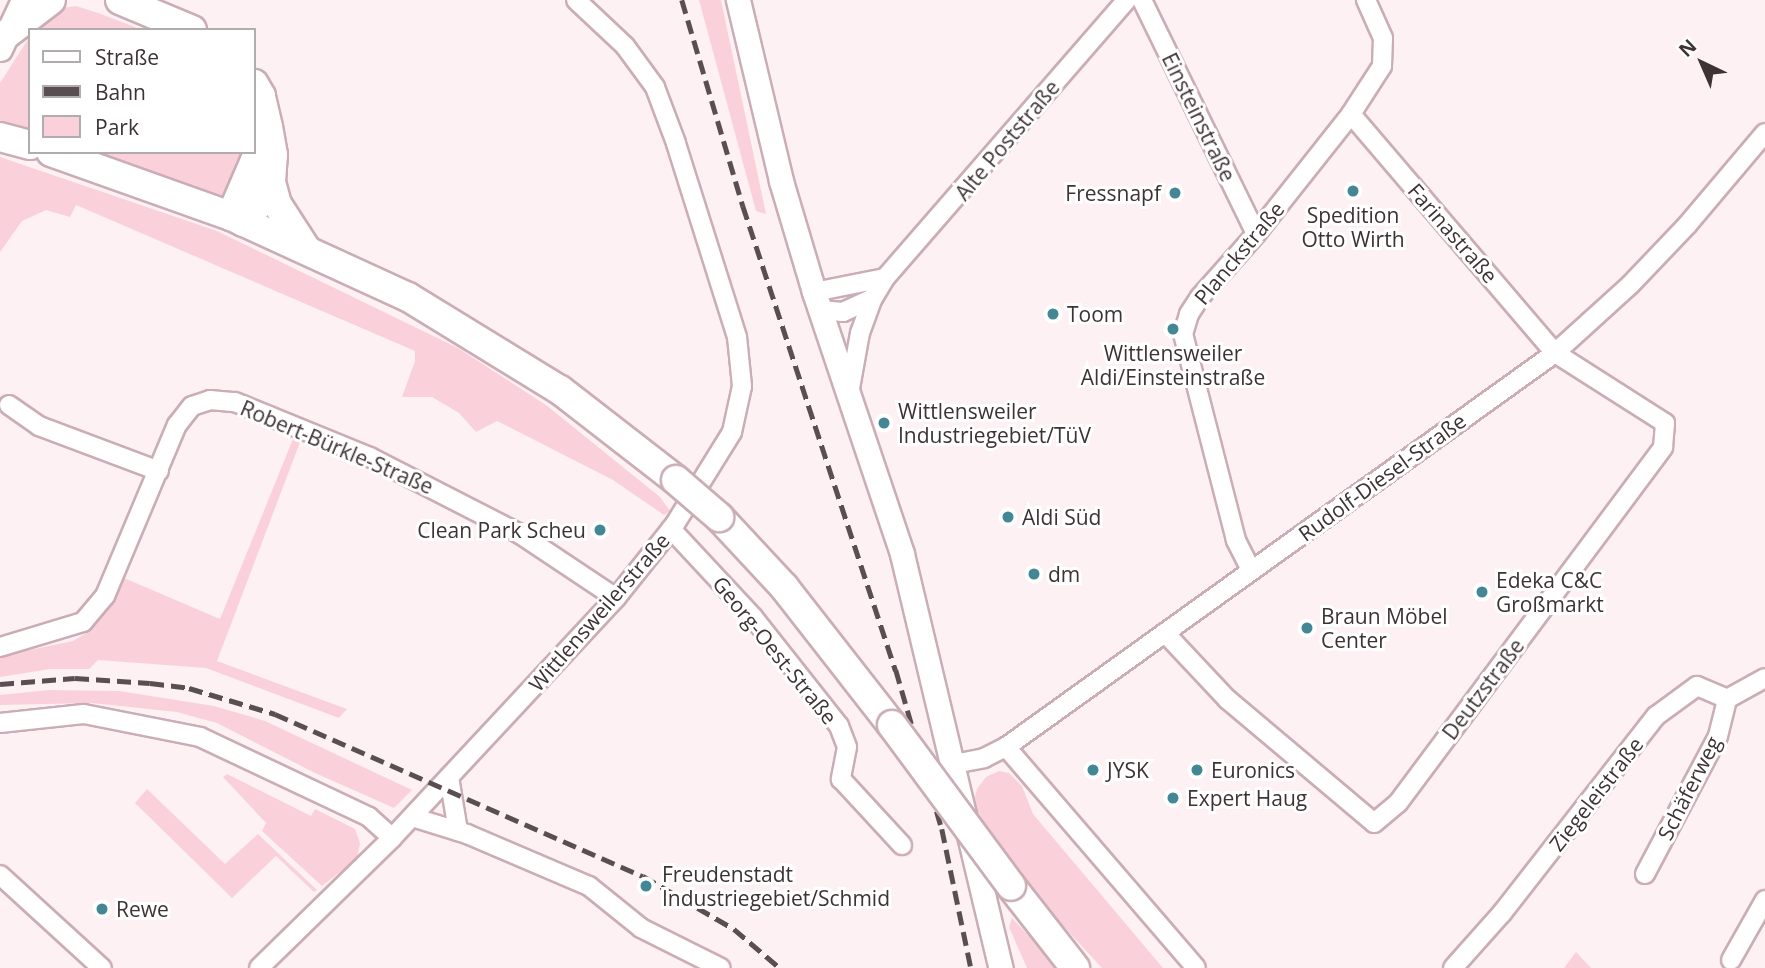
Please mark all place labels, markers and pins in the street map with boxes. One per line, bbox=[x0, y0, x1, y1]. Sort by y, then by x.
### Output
place label: Fressnapf bbox=[1065, 180, 1161, 206]
marker: Spedition Otto Wirth bbox=[1345, 183, 1361, 199]
marker: Fressnapf bbox=[1167, 185, 1183, 201]
place label: Spedition Otto Wirth bbox=[1301, 202, 1405, 252]
place label: Toom bbox=[1067, 301, 1123, 327]
marker: Toom bbox=[1045, 306, 1061, 322]
marker: Wittlensweiler Aldi/Einsteinstraße bbox=[1165, 321, 1181, 337]
place label: Wittlensweiler Aldi/Einsteinstraße bbox=[1081, 340, 1265, 390]
place label: Wittlensweiler Industriegebiet/TüV bbox=[898, 398, 1091, 448]
marker: Wittlensweiler Industriegebiet/TüV bbox=[876, 415, 892, 431]
place label: Aldi Süd bbox=[1022, 504, 1101, 530]
marker: Aldi Süd bbox=[1000, 509, 1016, 525]
place label: Clean Park Scheu bbox=[417, 517, 586, 543]
marker: Clean Park Scheu bbox=[592, 522, 608, 538]
place label: dm bbox=[1048, 561, 1080, 587]
marker: dm bbox=[1026, 566, 1042, 582]
place label: Edeka C&C Großmarkt bbox=[1496, 567, 1604, 617]
marker: Edeka C&C Großmarkt bbox=[1474, 584, 1490, 600]
place label: Braun Möbel Center bbox=[1321, 603, 1447, 653]
marker: Braun Möbel Center bbox=[1299, 620, 1315, 636]
place label: JYSK bbox=[1107, 757, 1149, 783]
place label: Euronics bbox=[1211, 757, 1295, 783]
marker: JYSK bbox=[1085, 762, 1101, 778]
marker: Euronics bbox=[1189, 762, 1205, 778]
place label: Expert Haug bbox=[1187, 785, 1307, 811]
marker: Expert Haug bbox=[1165, 790, 1181, 806]
place label: Freudenstadt Industriegebiet/Schmid bbox=[662, 861, 890, 911]
marker: Freudenstadt Industriegebiet/Schmid bbox=[636, 876, 656, 896]
place label: Rewe bbox=[116, 896, 169, 922]
marker: Rewe bbox=[94, 901, 110, 917]

